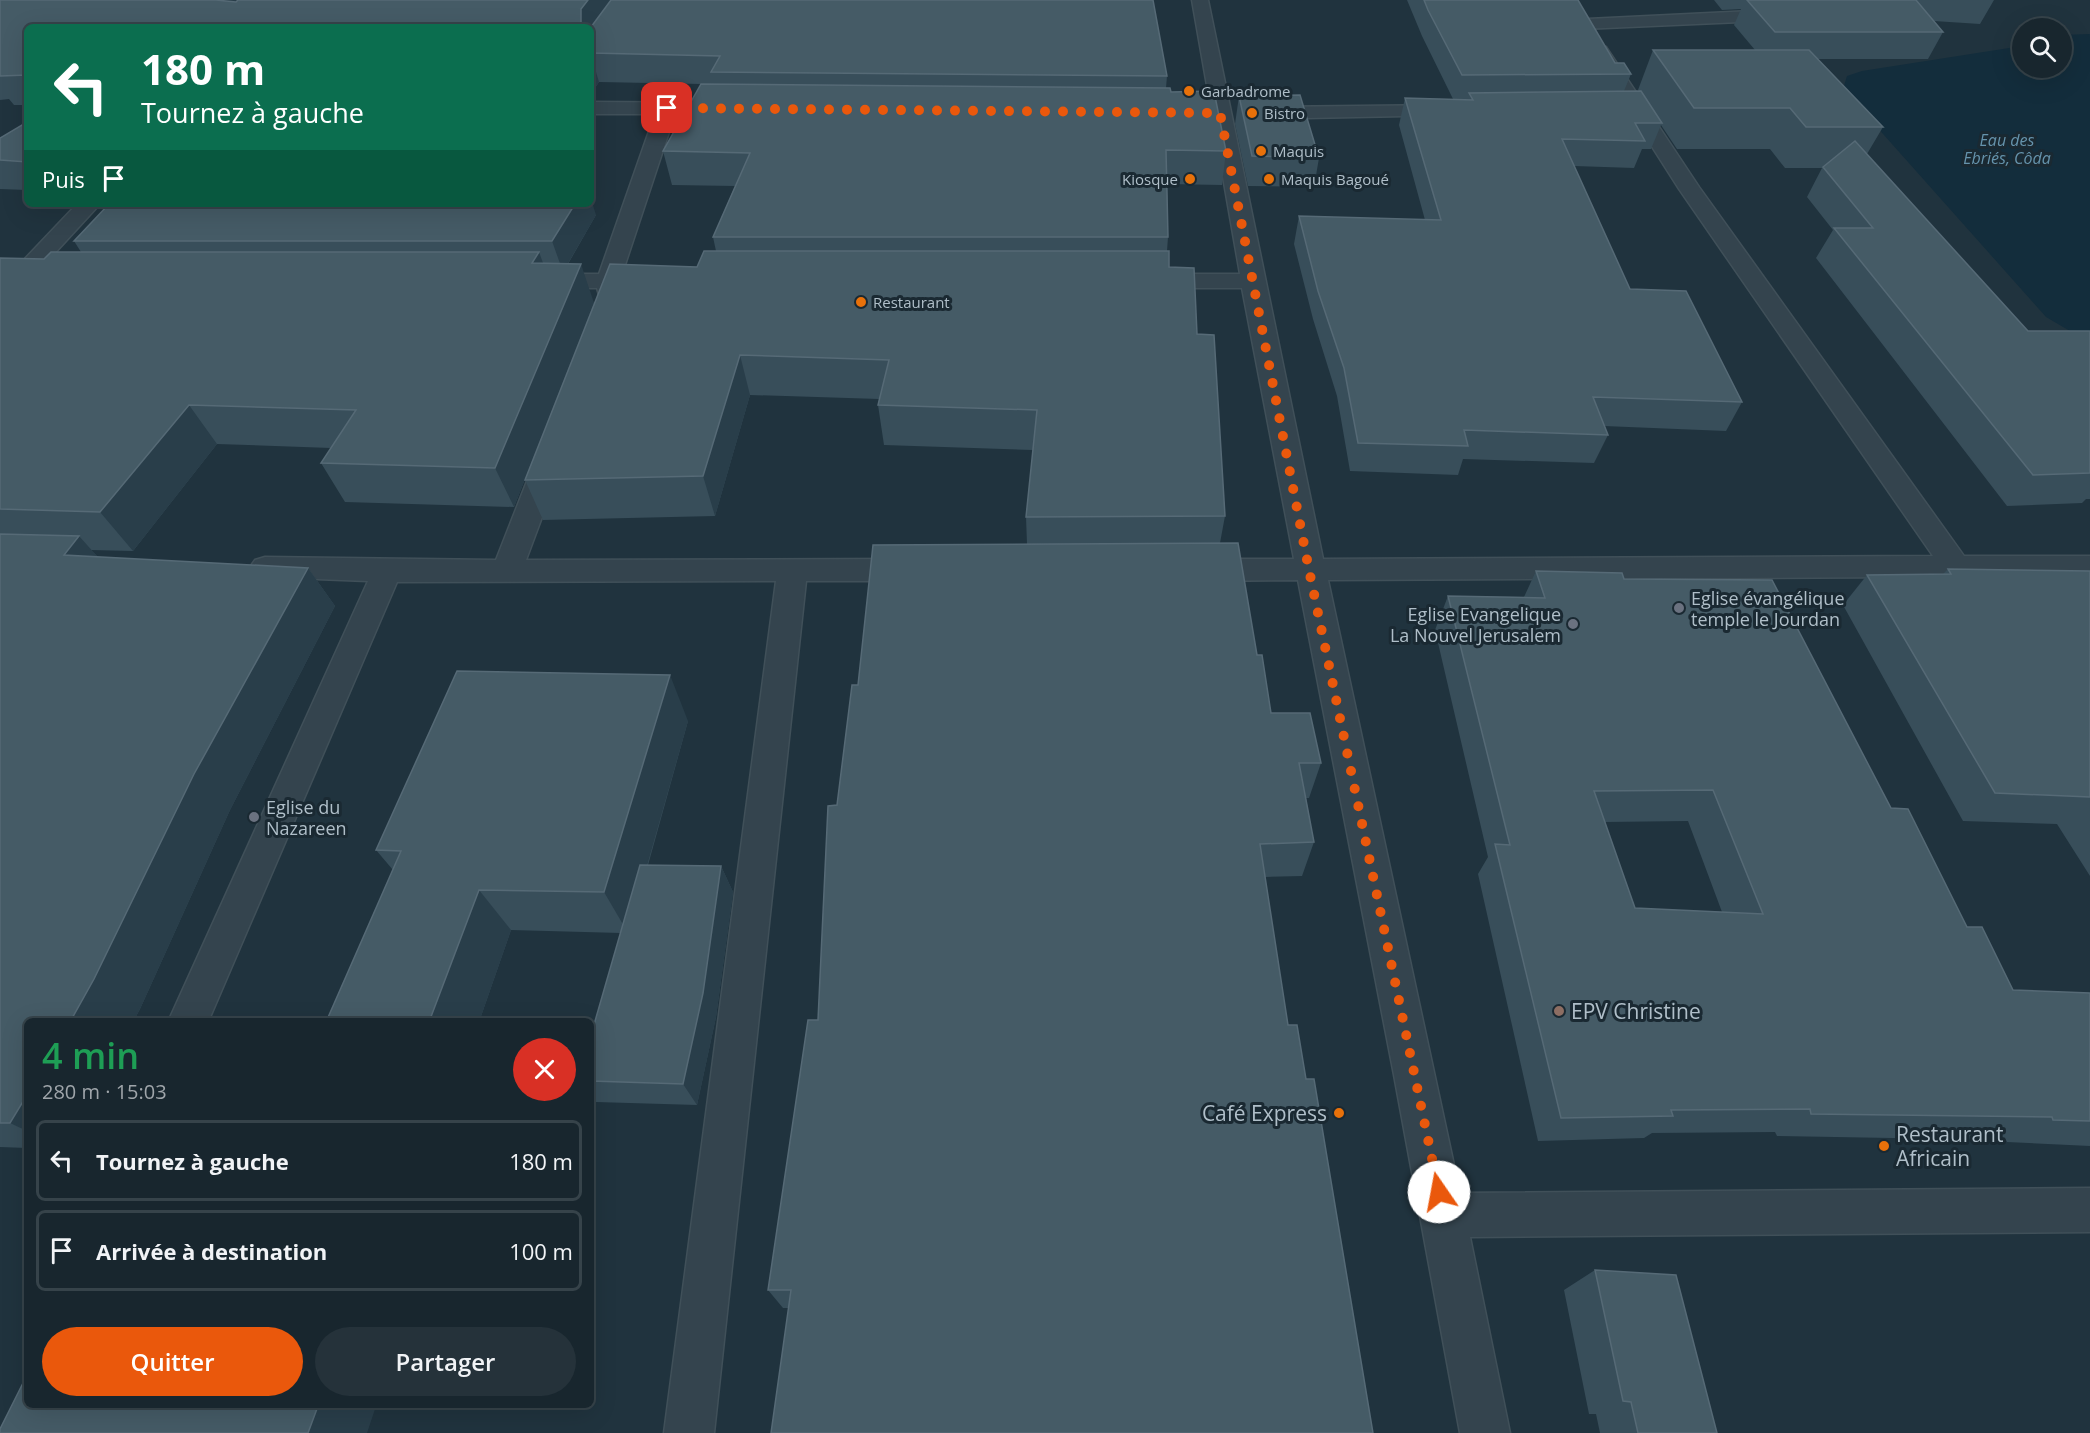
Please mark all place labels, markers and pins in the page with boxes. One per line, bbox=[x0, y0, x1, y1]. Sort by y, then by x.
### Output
place label: Garbadrome bbox=[1201, 81, 1291, 101]
pin bbox=[641, 82, 692, 133]
marker: Garbadrome bbox=[1182, 84, 1196, 98]
place label: Bistro bbox=[1264, 103, 1305, 123]
marker: Bistro bbox=[1245, 106, 1259, 120]
place label: Maquis bbox=[1273, 141, 1324, 161]
marker: Maquis bbox=[1254, 144, 1268, 158]
place label: Kiosque bbox=[1122, 169, 1178, 189]
place label: Maquis Bagoué bbox=[1281, 169, 1389, 189]
marker: Kiosque bbox=[1183, 172, 1197, 186]
marker: Maquis Bagoué bbox=[1262, 172, 1276, 186]
place label: Restaurant bbox=[873, 292, 950, 312]
marker: Restaurant bbox=[854, 295, 868, 309]
place label: Eglise évangélique temple le Jourdan bbox=[1691, 586, 1845, 631]
marker: Eglise évangélique temple le Jourdan bbox=[1672, 601, 1686, 615]
place label: Eglise Evangelique La Nouvel Jerusalem bbox=[1390, 602, 1561, 647]
marker: Eglise Evangelique La Nouvel Jerusalem bbox=[1566, 617, 1580, 631]
place label: Eglise du Nazareen bbox=[266, 795, 347, 840]
marker: Eglise du Nazareen bbox=[247, 810, 261, 824]
place label: EPV Christine bbox=[1571, 997, 1701, 1025]
marker: EPV Christine bbox=[1552, 1004, 1566, 1018]
place label: Café Express bbox=[1202, 1099, 1327, 1127]
marker: Café Express bbox=[1332, 1106, 1346, 1120]
place label: Restaurant Africain bbox=[1896, 1120, 2003, 1172]
marker: Restaurant Africain bbox=[1877, 1139, 1891, 1153]

